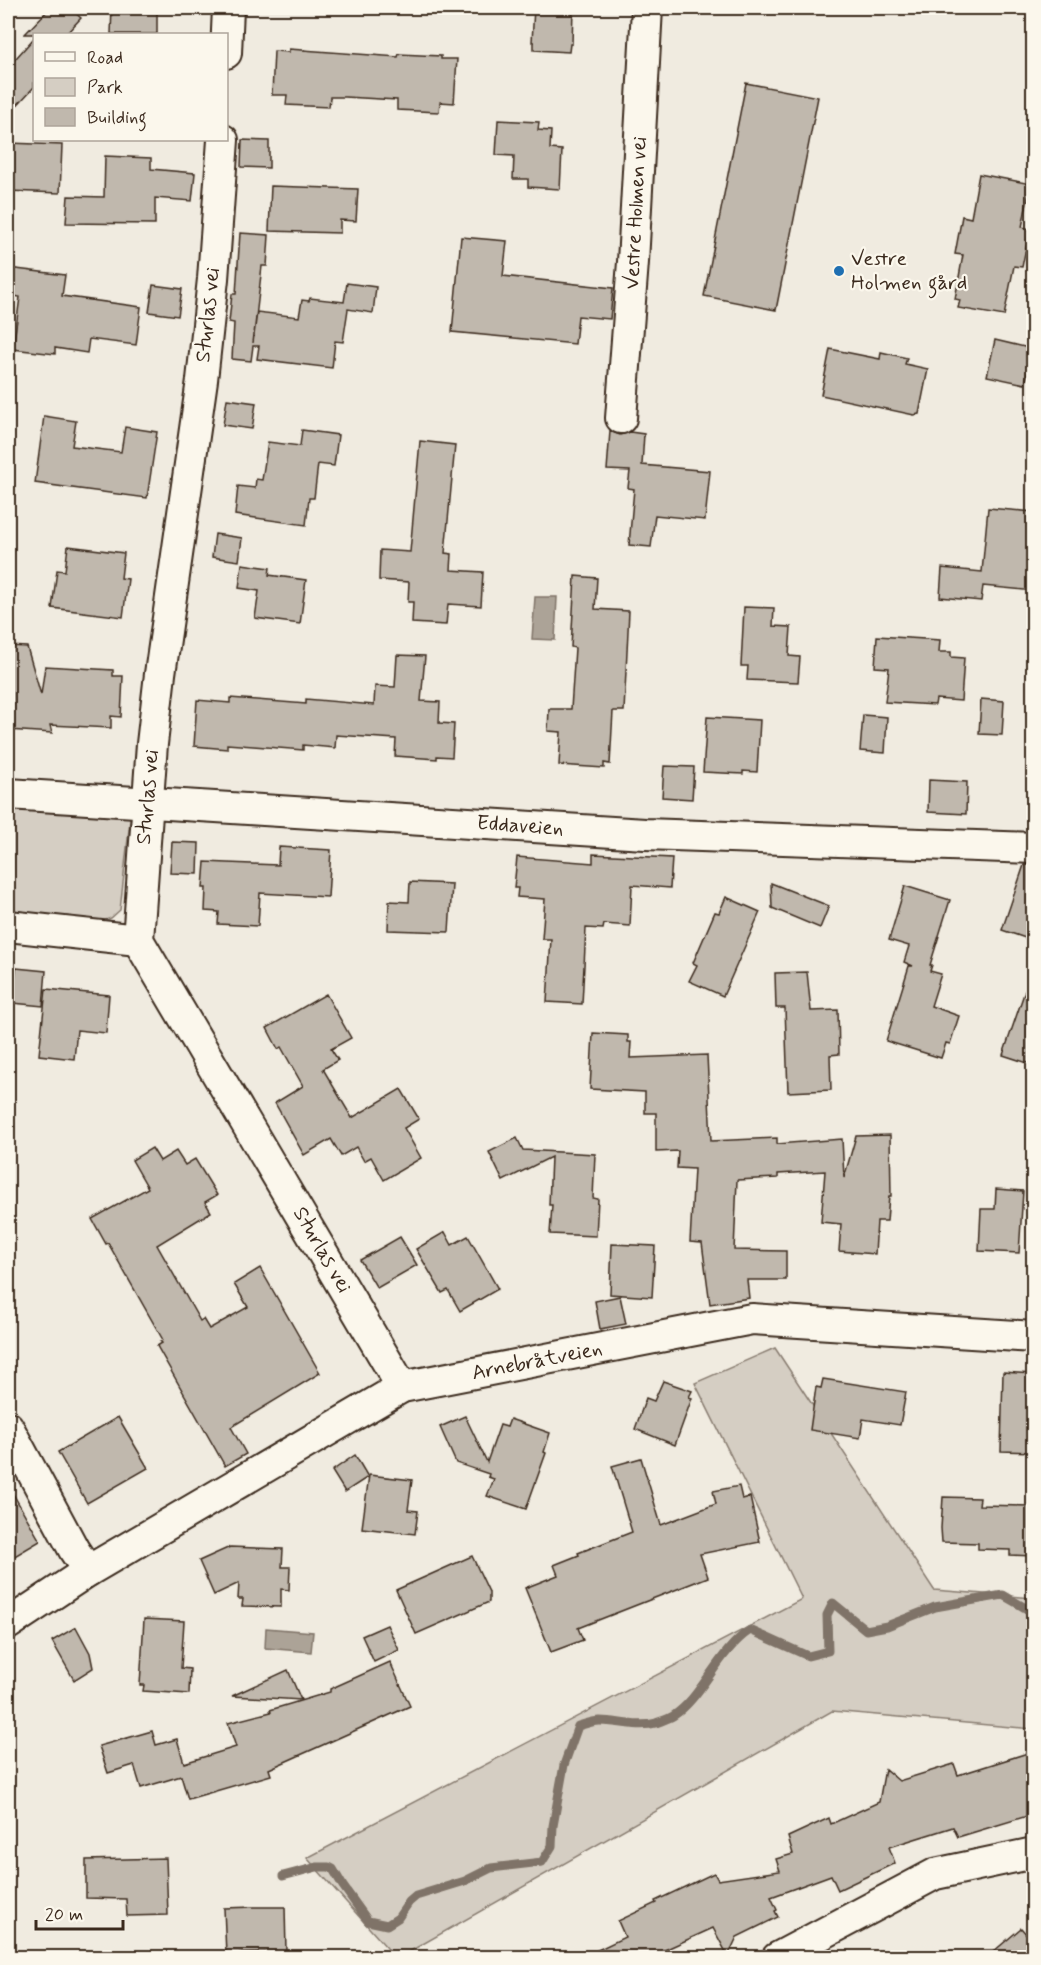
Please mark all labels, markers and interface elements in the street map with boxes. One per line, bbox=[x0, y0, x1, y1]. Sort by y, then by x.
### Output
legend bbox=[33, 33, 228, 141]
text: Road bbox=[87, 46, 123, 70]
text: Park bbox=[87, 76, 123, 100]
text: Building bbox=[87, 106, 147, 132]
street label: Vestre Holmen vei bbox=[618, 136, 654, 290]
place label: Vestre Holmen gård bbox=[851, 245, 967, 299]
marker: Vestre Holmen gård bbox=[832, 264, 846, 278]
street label: Sturlas vei bbox=[189, 266, 227, 364]
street label: Sturlas vei bbox=[130, 748, 166, 846]
street label: Eddaveien bbox=[476, 809, 564, 843]
street label: Sturlas vei bbox=[286, 1202, 358, 1298]
street label: Arnebråtveien bbox=[469, 1335, 605, 1387]
scale bar bbox=[36, 1893, 123, 1931]
text: 20 m bbox=[45, 1903, 83, 1927]

